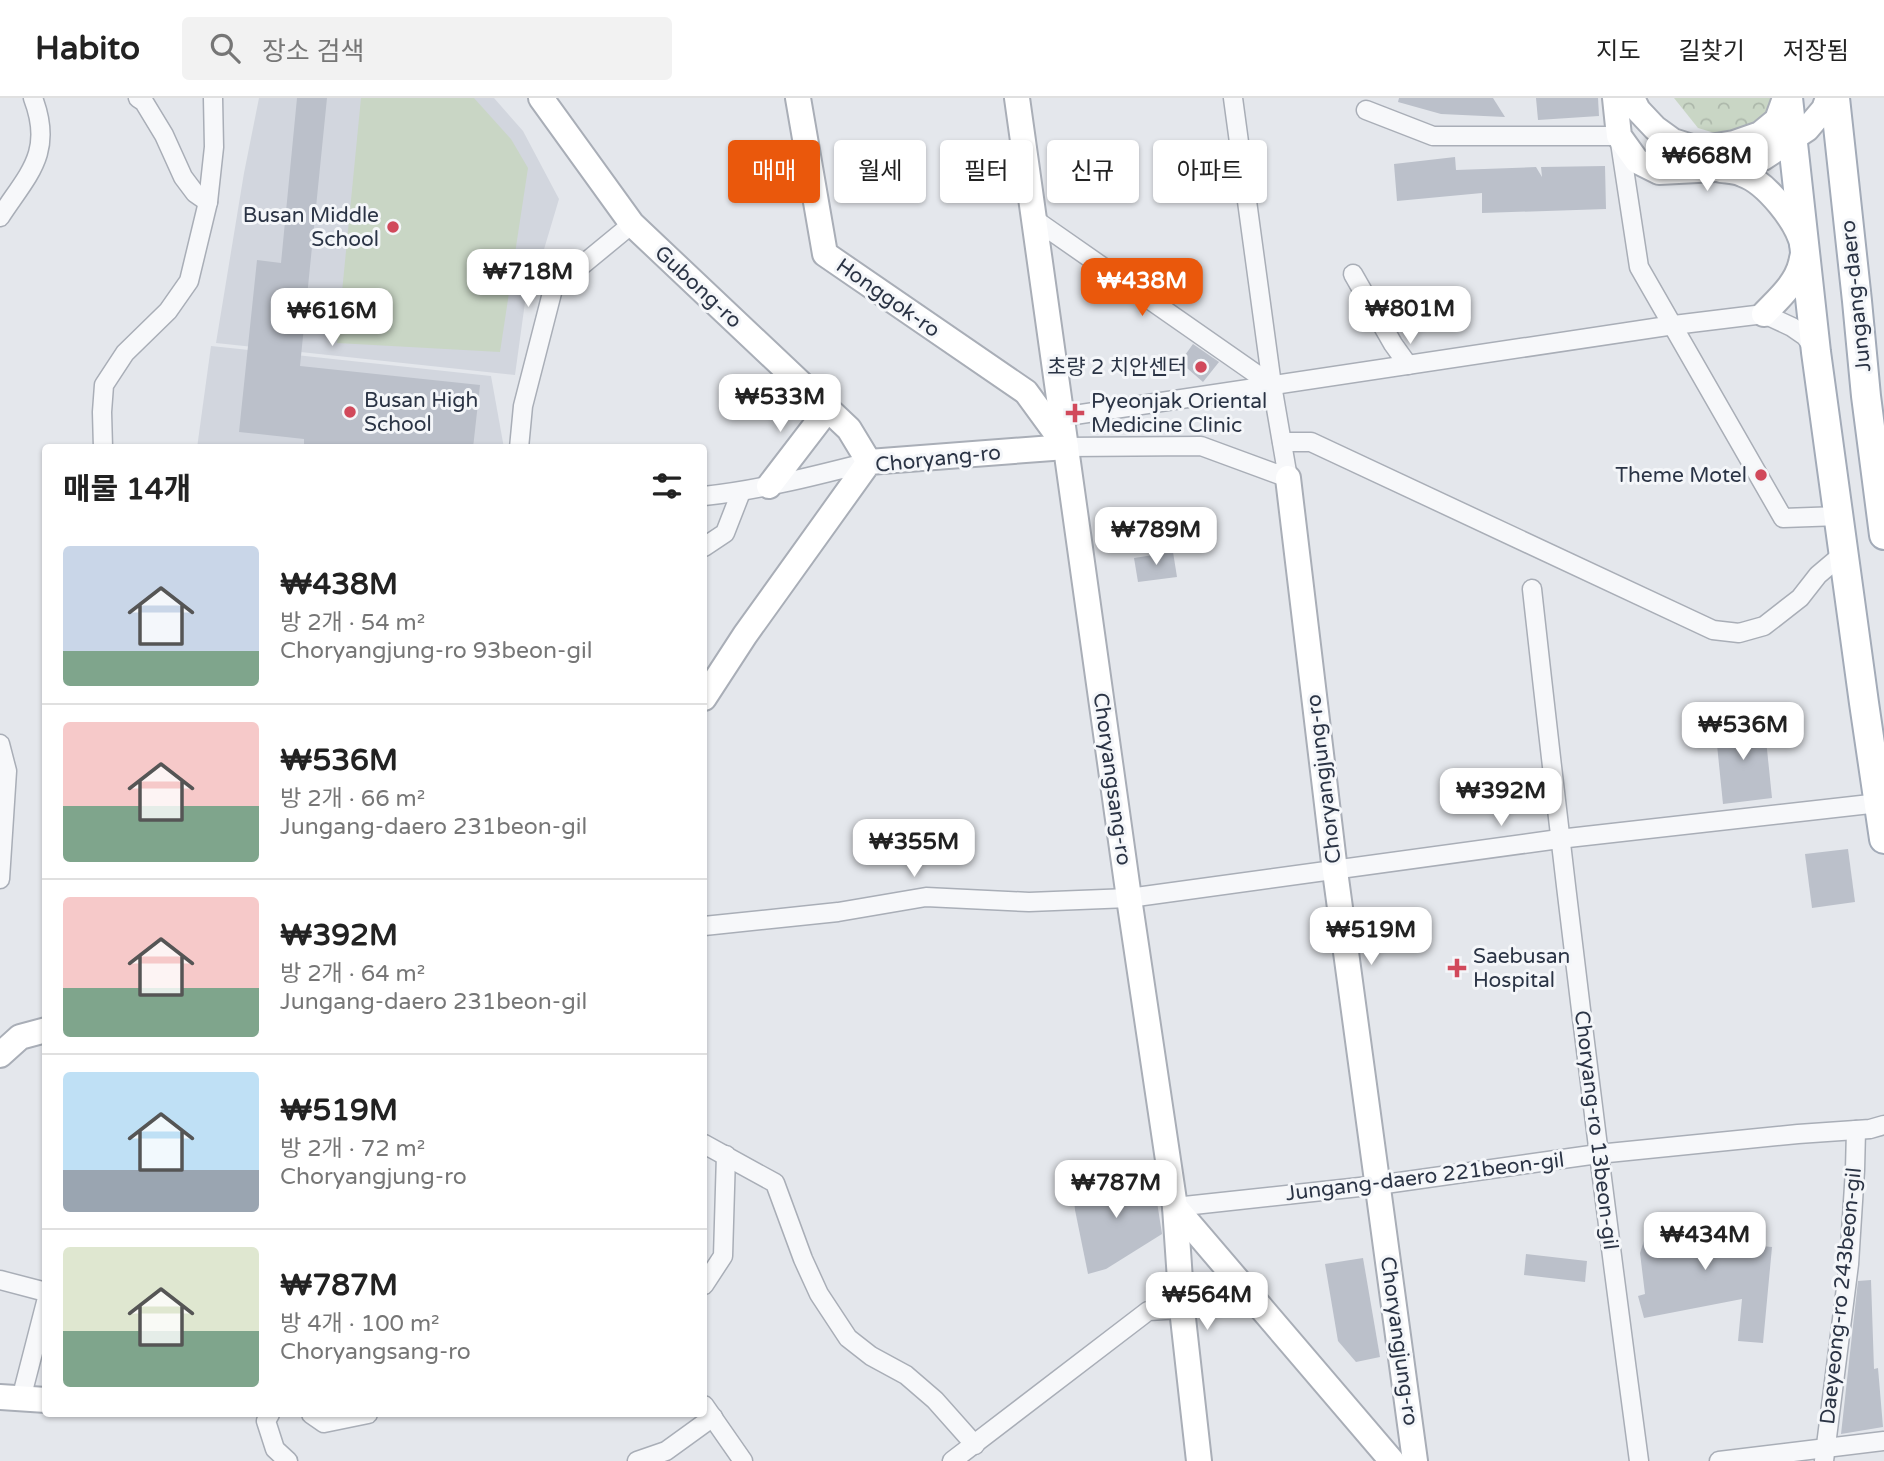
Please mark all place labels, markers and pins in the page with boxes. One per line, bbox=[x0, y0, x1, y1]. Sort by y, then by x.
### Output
pin: ₩668M bbox=[1658, 134, 1756, 193]
place label: Busan Middle School bbox=[243, 203, 379, 252]
marker: Busan Middle School bbox=[385, 219, 401, 235]
pin: ₩718M bbox=[479, 250, 577, 309]
pin: ₩438M bbox=[1093, 258, 1191, 318]
pin: ₩801M bbox=[1361, 286, 1459, 346]
pin: ₩616M bbox=[283, 288, 381, 348]
place label: 초량 2 치안센터 bbox=[1047, 355, 1187, 380]
marker: 초량 2 치안센터 bbox=[1193, 359, 1209, 375]
pin: ₩533M bbox=[731, 374, 829, 434]
place label: Busan High School bbox=[364, 388, 478, 437]
place label: Pyeonjak Oriental Medicine Clinic bbox=[1091, 389, 1267, 438]
marker: Pyeonjak Oriental Medicine Clinic bbox=[1065, 403, 1085, 423]
marker: Busan High School bbox=[342, 404, 358, 420]
place label: Theme Motel bbox=[1615, 463, 1747, 488]
marker: Theme Motel bbox=[1753, 467, 1769, 483]
pin: ₩789M bbox=[1107, 508, 1205, 567]
pin: ₩536M bbox=[1694, 702, 1792, 762]
pin: ₩392M bbox=[1452, 768, 1550, 828]
pin: ₩355M bbox=[865, 820, 963, 879]
pin: ₩519M bbox=[1322, 908, 1420, 967]
place label: Saebusan Hospital bbox=[1473, 944, 1570, 993]
marker: Saebusan Hospital bbox=[1447, 958, 1467, 978]
pin: ₩787M bbox=[1067, 1160, 1165, 1220]
pin: ₩434M bbox=[1656, 1212, 1754, 1272]
pin: ₩564M bbox=[1158, 1272, 1256, 1332]

